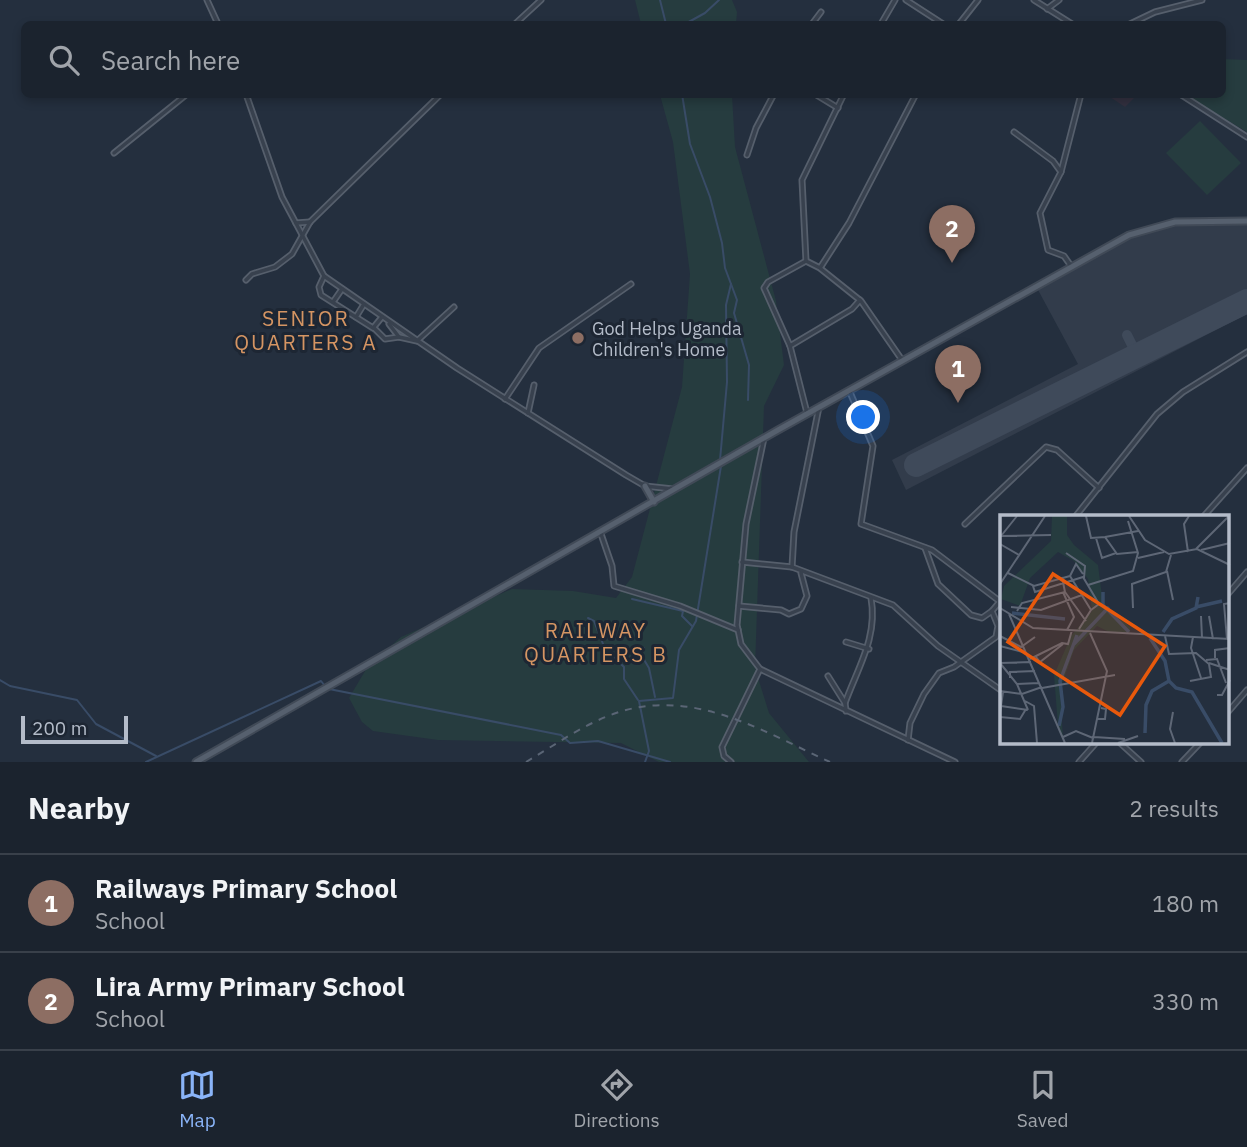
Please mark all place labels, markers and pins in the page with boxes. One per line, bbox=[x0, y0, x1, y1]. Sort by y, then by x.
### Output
pin: 2 bbox=[929, 205, 975, 263]
place label: God Helps Uganda Children's Home bbox=[592, 317, 742, 361]
marker: God Helps Uganda Children's Home bbox=[570, 330, 586, 346]
pin: 1 bbox=[935, 345, 981, 403]

